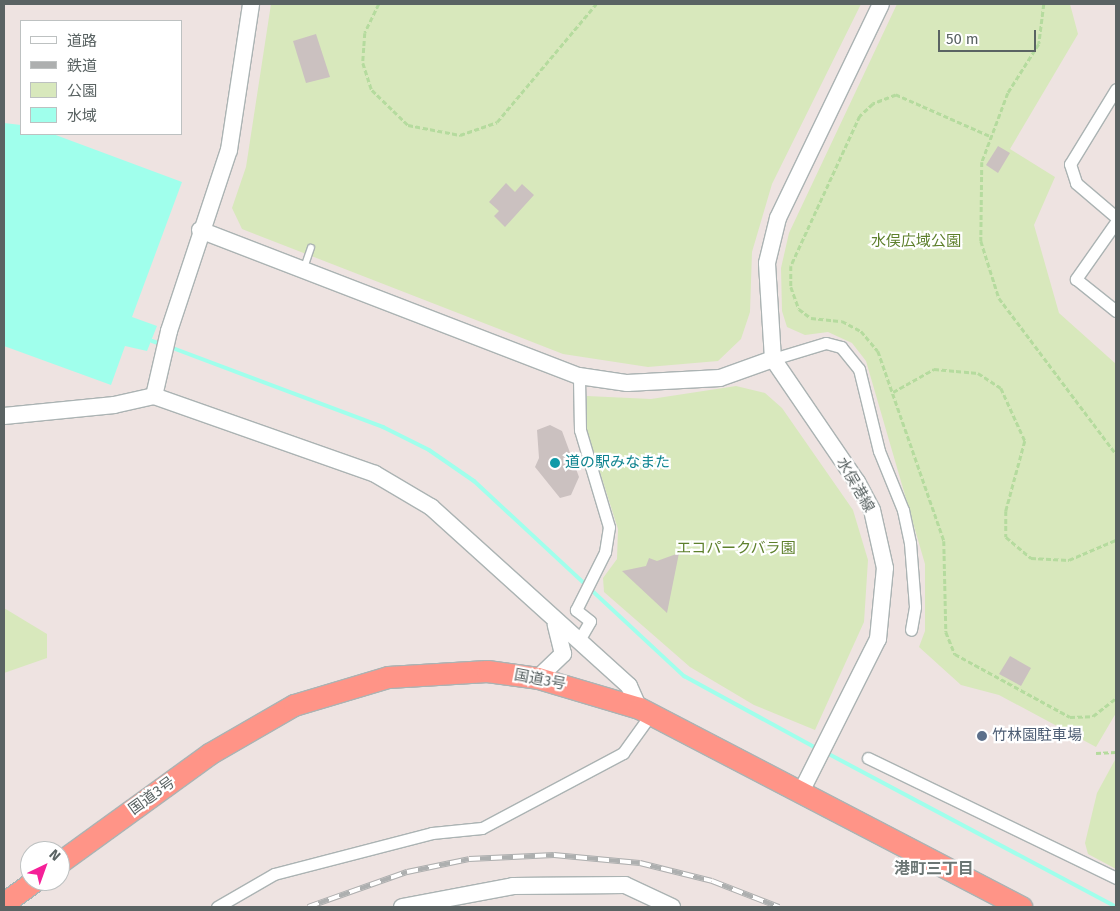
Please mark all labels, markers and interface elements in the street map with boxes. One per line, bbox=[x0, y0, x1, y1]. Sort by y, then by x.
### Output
legend bbox=[20, 20, 182, 135]
scale bar bbox=[940, 20, 1038, 52]
text: 50 m bbox=[946, 30, 979, 48]
text: 道路 bbox=[67, 32, 97, 50]
text: 鉄道 bbox=[67, 57, 97, 75]
text: 公園 bbox=[67, 82, 97, 100]
text: 水域 bbox=[67, 107, 97, 125]
park label: 水俣広域公園 bbox=[871, 233, 961, 251]
place label: 道の駅みなまた bbox=[565, 454, 670, 472]
street label: 水俣港線 bbox=[832, 455, 878, 515]
marker: 道の駅みなまた bbox=[549, 457, 561, 469]
park label: エコパークバラ園 bbox=[676, 540, 796, 558]
street label: 国道3号 bbox=[513, 666, 567, 694]
place label: 竹林園駐車場 bbox=[992, 727, 1082, 745]
marker: 竹林園駐車場 bbox=[976, 730, 988, 742]
street label: 国道3号 bbox=[125, 773, 179, 819]
north arrow bbox=[20, 841, 70, 891]
text: N bbox=[46, 846, 64, 865]
district label: 港町三丁目 bbox=[894, 859, 974, 879]

